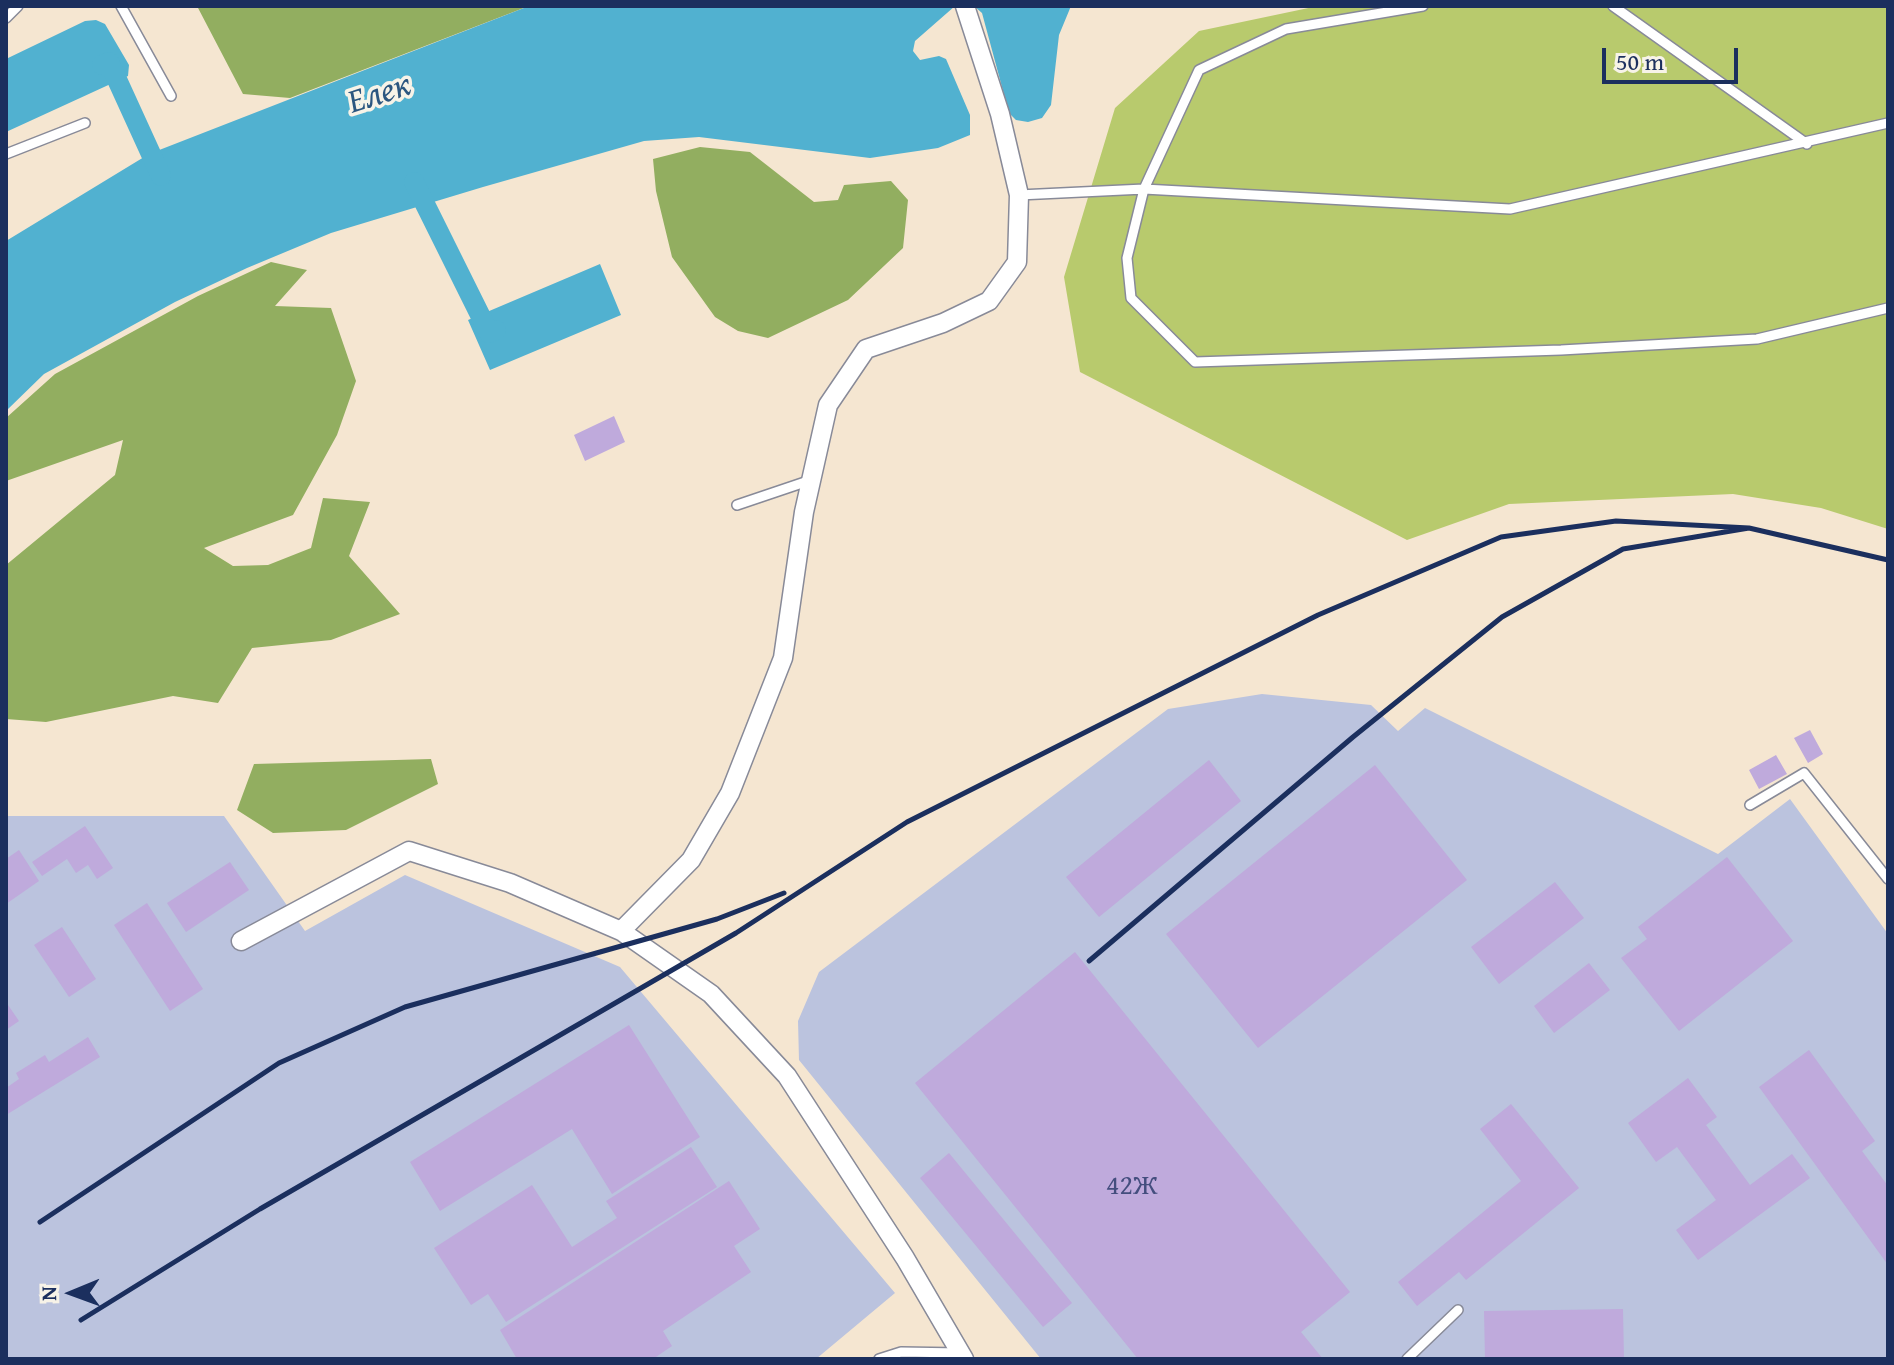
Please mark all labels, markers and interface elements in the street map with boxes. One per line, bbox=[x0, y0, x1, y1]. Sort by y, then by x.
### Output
scale bar bbox=[1606, 32, 1742, 82]
text: 50 m bbox=[1616, 44, 1664, 79]
water label: Елек bbox=[343, 66, 417, 124]
house number: 42Ж bbox=[1106, 1170, 1158, 1204]
north arrow bbox=[32, 1253, 112, 1333]
text: N bbox=[32, 1286, 64, 1301]

